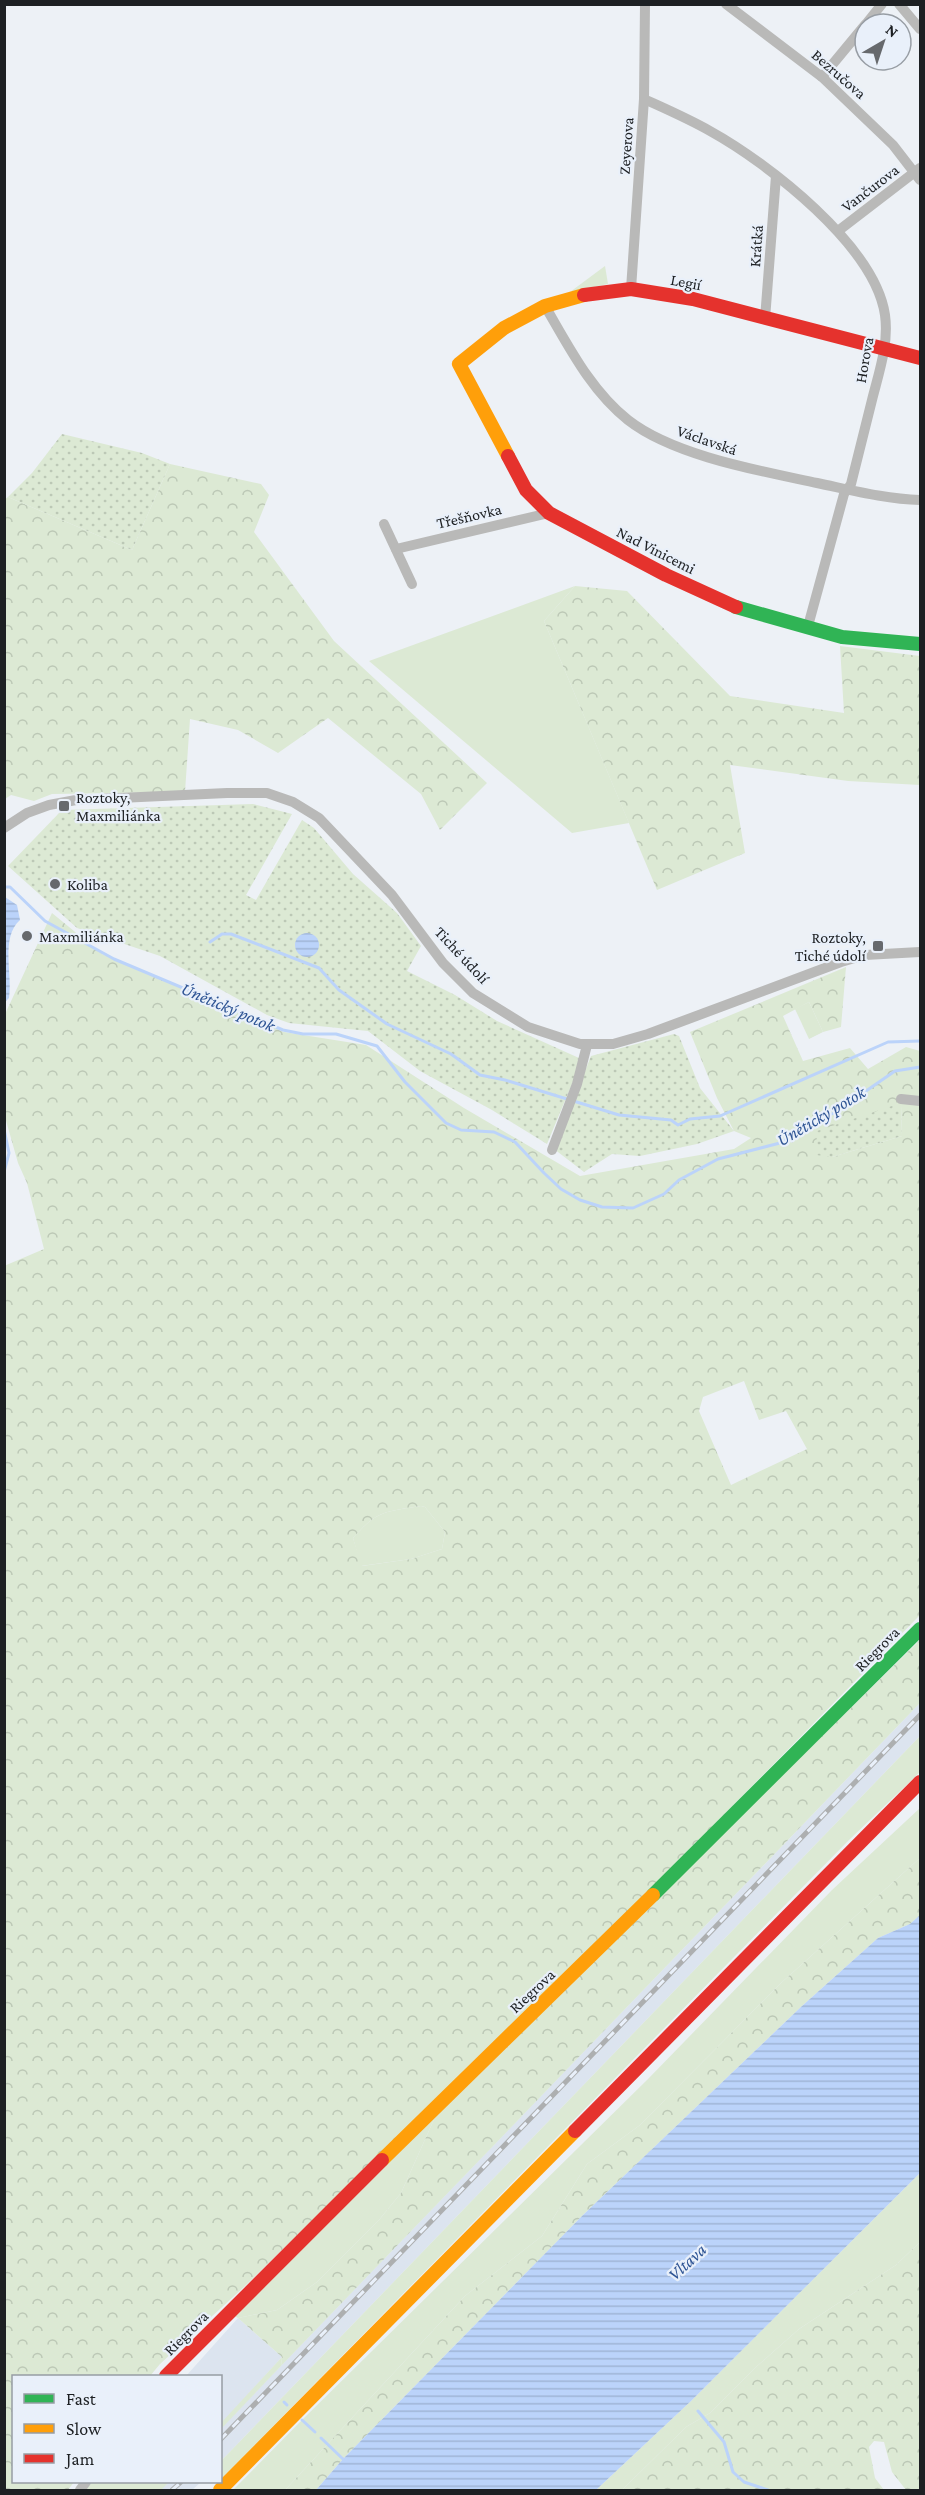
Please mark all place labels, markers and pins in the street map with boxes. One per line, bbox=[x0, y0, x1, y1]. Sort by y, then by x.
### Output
place label: Roztoky, Maxmiliánka bbox=[76, 789, 161, 824]
marker: Roztoky, Maxmiliánka bbox=[57, 799, 71, 813]
place label: Koliba bbox=[67, 876, 109, 893]
marker: Koliba bbox=[48, 877, 62, 891]
place label: Maxmiliánka bbox=[39, 928, 124, 945]
marker: Maxmiliánka bbox=[20, 929, 34, 943]
place label: Roztoky, Tiché údolí bbox=[795, 929, 867, 964]
marker: Roztoky, Tiché údolí bbox=[871, 939, 885, 953]

